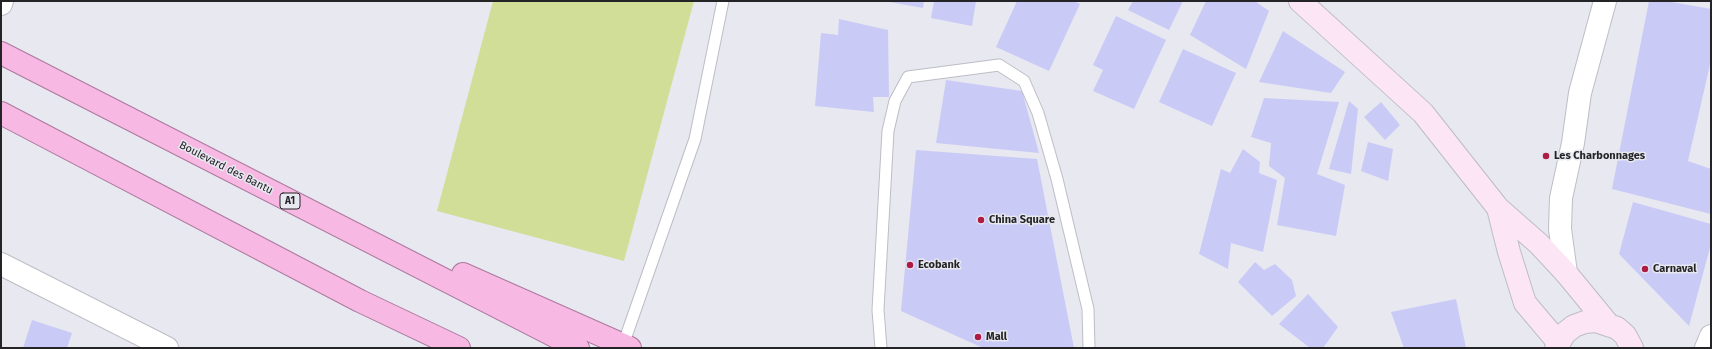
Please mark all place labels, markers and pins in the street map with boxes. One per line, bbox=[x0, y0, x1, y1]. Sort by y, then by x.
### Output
place label: Les Charbonnages bbox=[1554, 149, 1645, 163]
marker: Les Charbonnages bbox=[1541, 151, 1551, 161]
place label: China Square bbox=[989, 213, 1055, 227]
marker: China Square bbox=[976, 215, 986, 225]
place label: Ecobank bbox=[918, 258, 960, 272]
marker: Ecobank bbox=[905, 260, 915, 270]
place label: Carnaval bbox=[1653, 262, 1696, 276]
marker: Carnaval bbox=[1640, 264, 1650, 274]
place label: Mall bbox=[986, 330, 1007, 344]
marker: Mall bbox=[973, 332, 983, 342]

